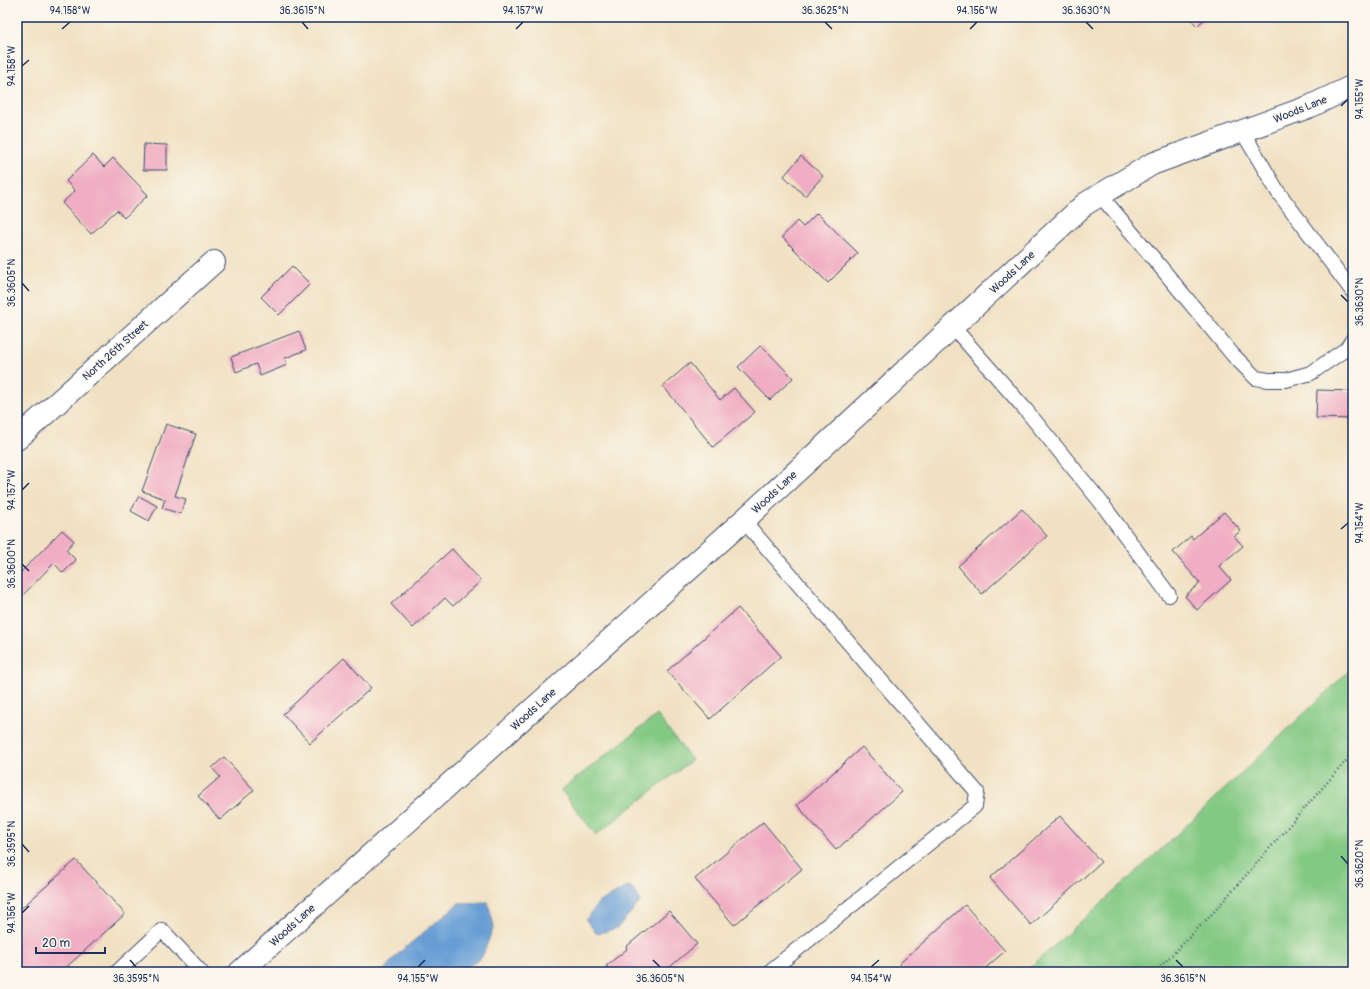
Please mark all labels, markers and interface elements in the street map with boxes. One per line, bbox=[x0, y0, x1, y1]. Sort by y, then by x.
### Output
text: 94.158°W bbox=[50, 5, 91, 17]
text: 36.3615°N bbox=[279, 5, 325, 17]
text: 94.157°W bbox=[503, 5, 544, 17]
text: 36.3625°N bbox=[801, 5, 849, 17]
text: 94.156°W bbox=[956, 5, 998, 17]
text: 36.3630°N bbox=[1062, 5, 1111, 17]
text: 94.158°W bbox=[6, 45, 18, 86]
text: 94.155°W bbox=[1354, 78, 1366, 119]
street label: Woods Lane bbox=[1272, 93, 1329, 126]
street label: Woods Lane bbox=[987, 248, 1038, 296]
text: 36.3605°N bbox=[6, 259, 18, 307]
text: 36.3630°N bbox=[1354, 277, 1366, 326]
street label: North 26th Street bbox=[80, 317, 151, 383]
street label: Woods Lane bbox=[749, 468, 800, 516]
text: 94.157°W bbox=[6, 469, 18, 510]
text: 94.154°W bbox=[1354, 502, 1366, 544]
text: 36.3600°N bbox=[6, 539, 18, 589]
street label: Woods Lane bbox=[508, 685, 559, 733]
text: 36.3595°N bbox=[6, 821, 18, 867]
text: 36.3620°N bbox=[1354, 839, 1366, 888]
text: 94.156°W bbox=[6, 892, 18, 934]
street label: Woods Lane bbox=[267, 901, 318, 949]
scale bar bbox=[36, 929, 105, 955]
text: 20 m bbox=[42, 936, 71, 951]
text: 36.3595°N bbox=[113, 973, 159, 985]
text: 94.155°W bbox=[398, 973, 439, 985]
text: 36.3605°N bbox=[636, 973, 684, 985]
text: 94.154°W bbox=[850, 973, 892, 985]
text: 36.3615°N bbox=[1160, 973, 1206, 985]

